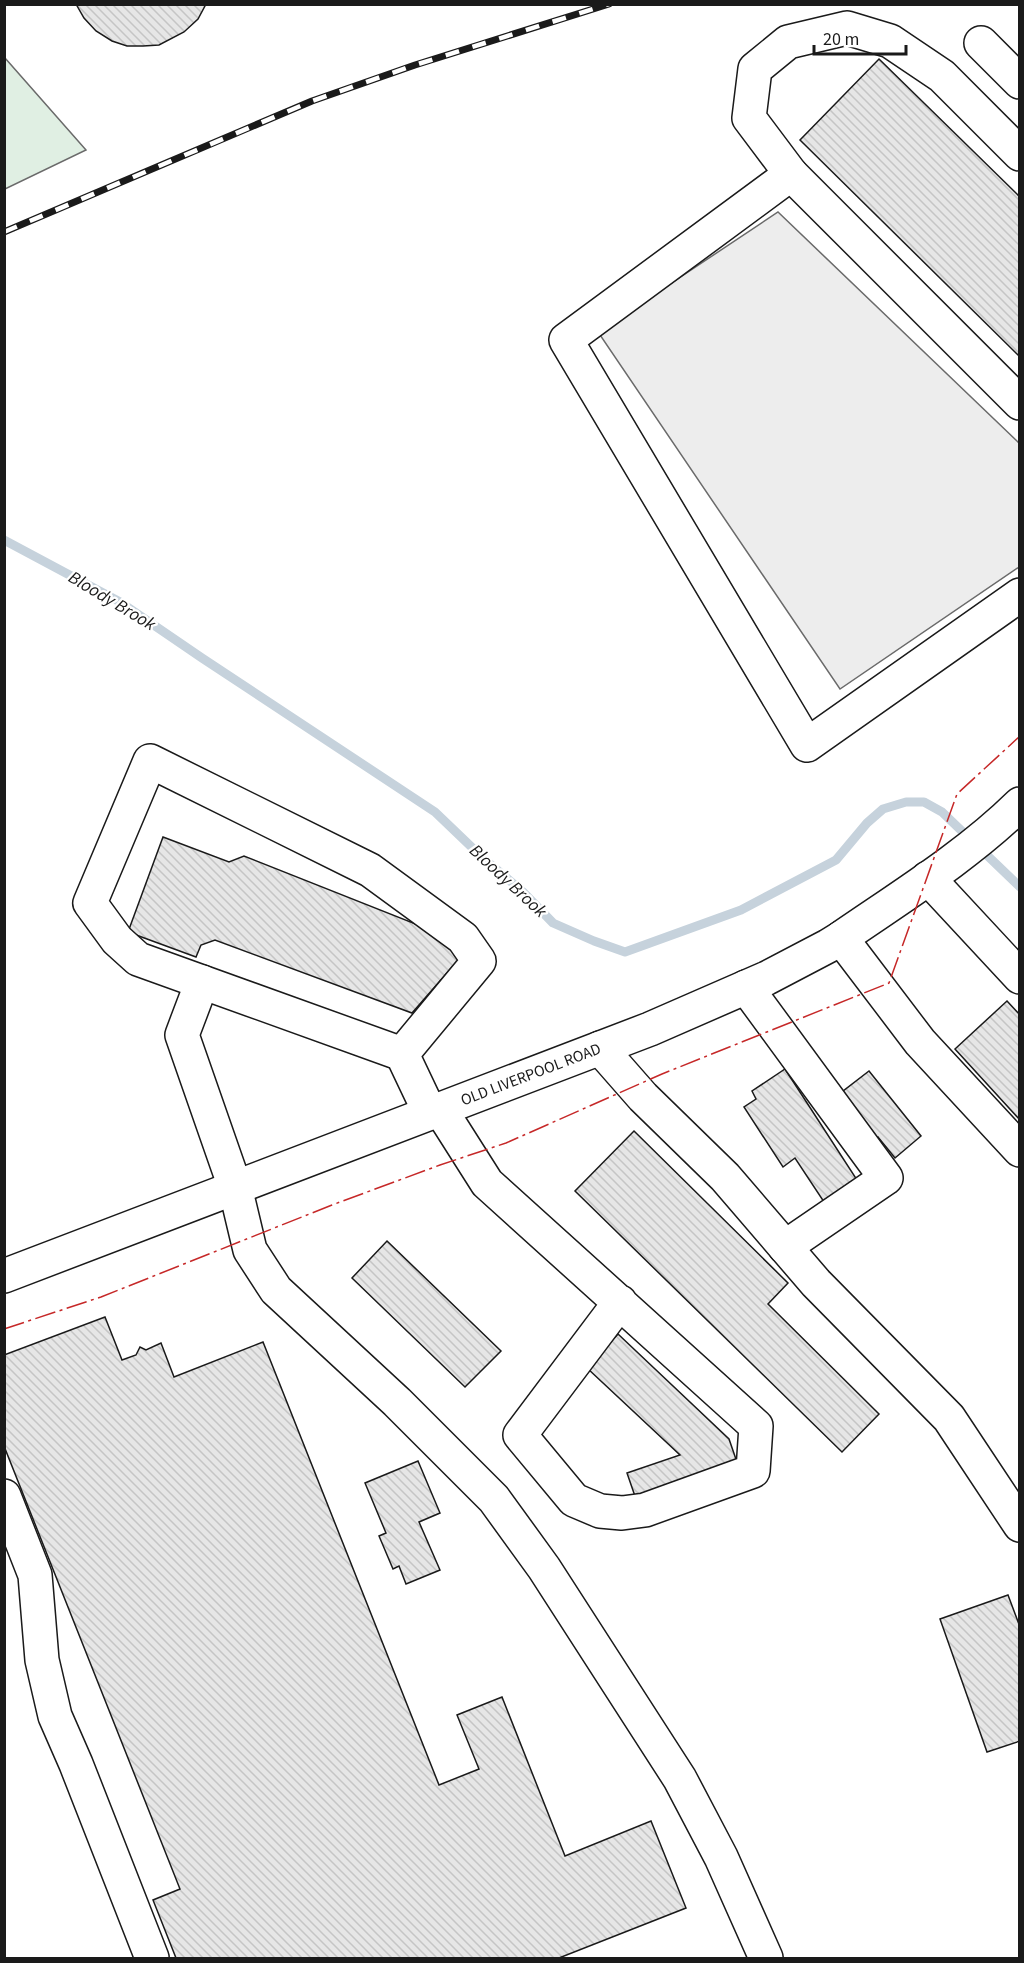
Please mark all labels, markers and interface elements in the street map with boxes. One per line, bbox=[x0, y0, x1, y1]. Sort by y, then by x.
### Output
scale bar bbox=[814, 18, 906, 56]
text: 20 m bbox=[823, 27, 859, 52]
water label: Bloody Brook bbox=[64, 565, 161, 637]
water label: Bloody Brook bbox=[464, 839, 553, 924]
street label: OLD LIVERPOOL ROAD bbox=[457, 1038, 604, 1111]

